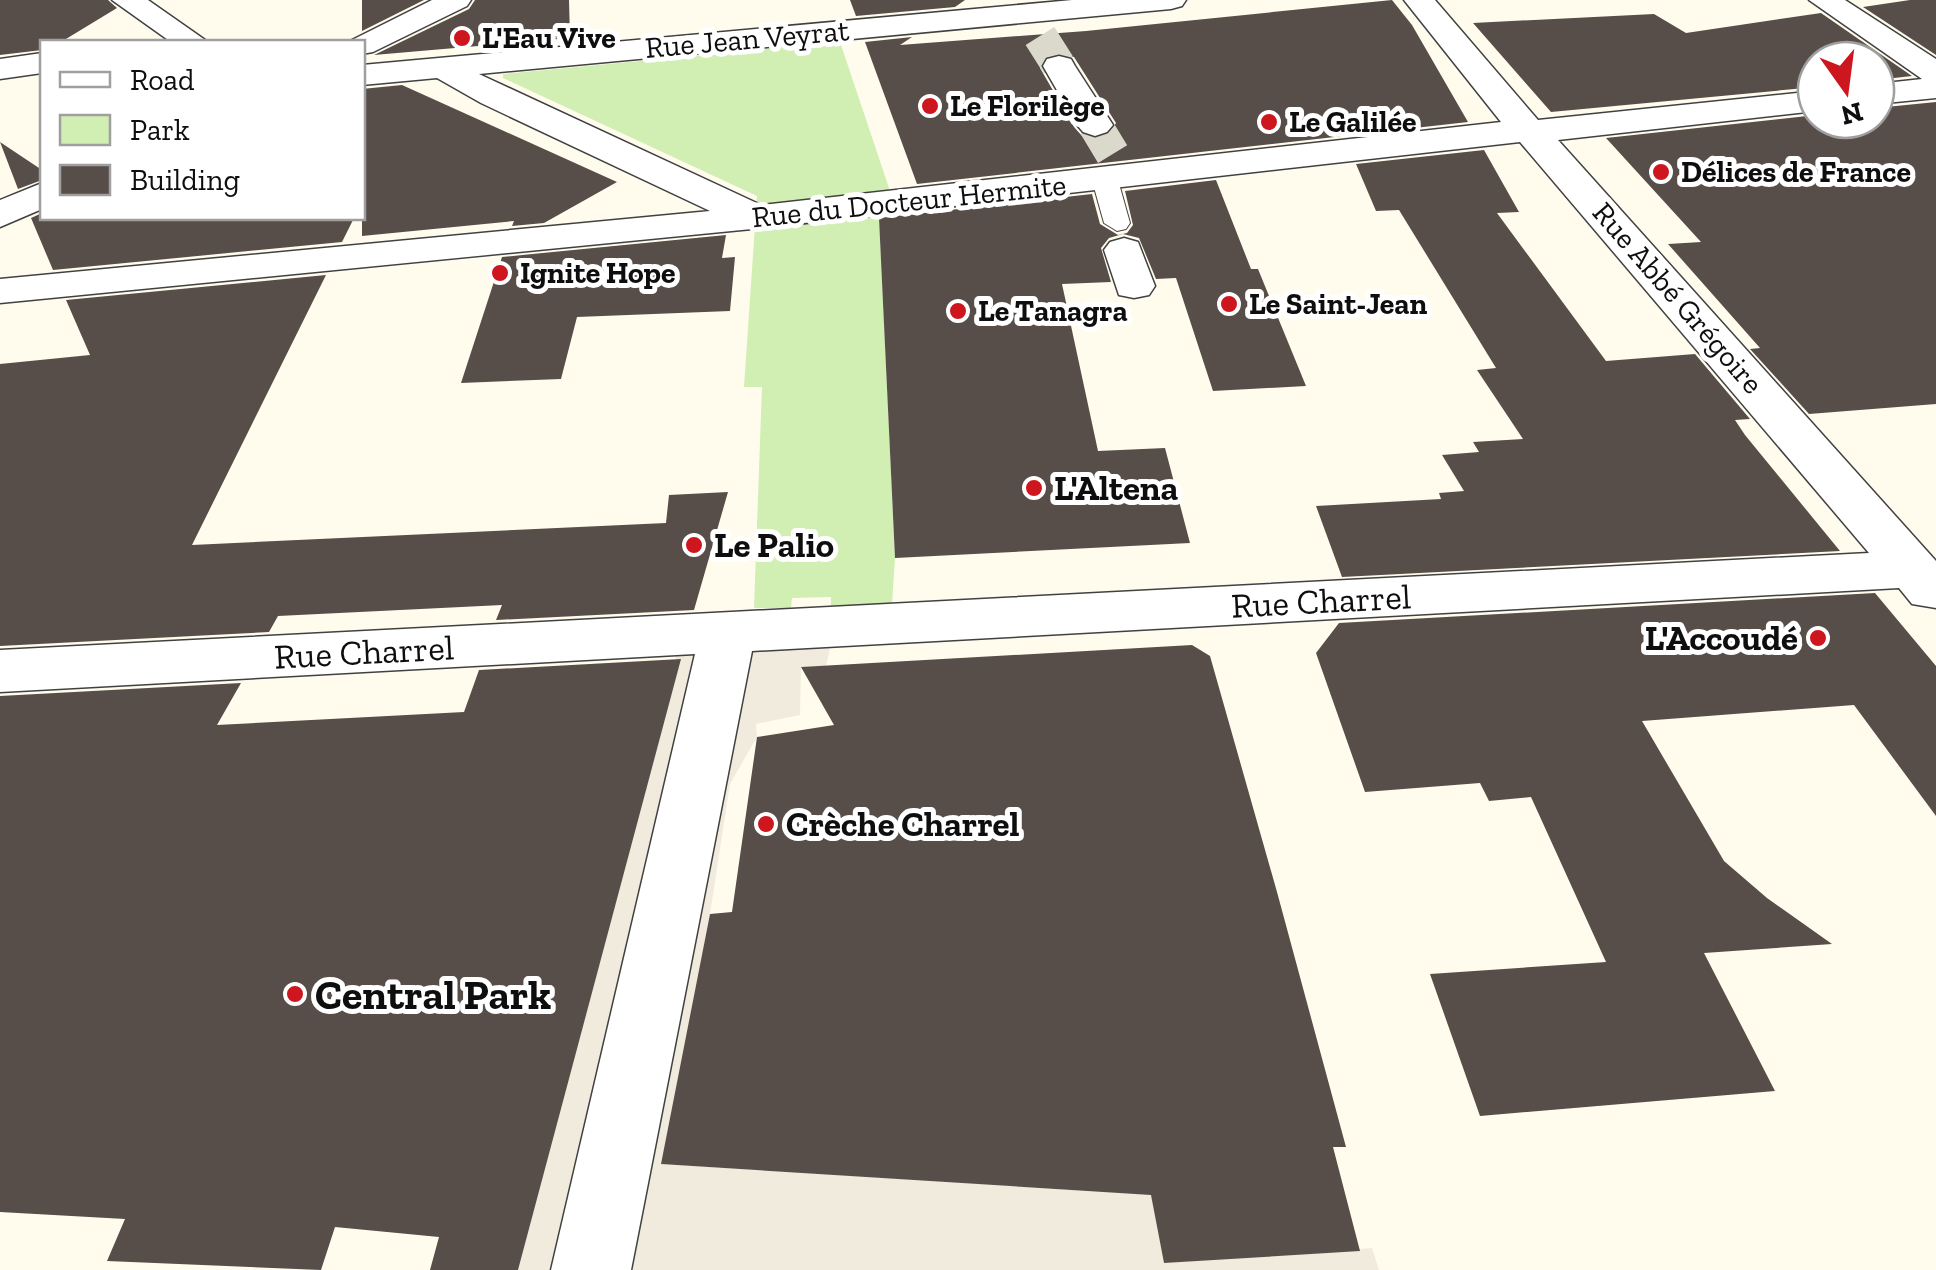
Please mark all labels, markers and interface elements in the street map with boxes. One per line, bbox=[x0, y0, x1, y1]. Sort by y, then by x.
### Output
street label: Rue Jean Veyrat bbox=[643, 12, 851, 66]
place label: L'Eau Vive bbox=[482, 20, 616, 56]
marker: L'Eau Vive bbox=[451, 27, 473, 49]
legend bbox=[40, 40, 365, 220]
north arrow bbox=[1796, 40, 1896, 140]
text: Road bbox=[130, 62, 195, 98]
place label: Le Florilège bbox=[950, 88, 1105, 124]
marker: Le Florilège bbox=[919, 95, 941, 117]
text: N bbox=[1838, 95, 1866, 132]
place label: Le Galilée bbox=[1289, 104, 1417, 140]
marker: Le Galilée bbox=[1258, 111, 1280, 133]
text: Park bbox=[130, 112, 190, 148]
place label: Délices de France bbox=[1681, 154, 1911, 190]
marker: Délices de France bbox=[1650, 161, 1672, 183]
text: Building bbox=[130, 162, 240, 198]
street label: Rue du Docteur Hermite bbox=[750, 167, 1068, 235]
street label: Rue Abbé Grégoire bbox=[1585, 195, 1771, 401]
place label: Ignite Hope bbox=[520, 255, 675, 291]
marker: Ignite Hope bbox=[489, 262, 511, 284]
place label: Le Saint-Jean bbox=[1249, 286, 1427, 322]
place label: Le Tanagra bbox=[978, 293, 1128, 329]
marker: Le Saint-Jean bbox=[1218, 293, 1240, 315]
marker: Le Tanagra bbox=[947, 300, 969, 322]
place label: L'Altena bbox=[1054, 467, 1179, 509]
marker: L'Altena bbox=[1023, 477, 1045, 499]
place label: Le Palio bbox=[714, 524, 834, 566]
marker: Le Palio bbox=[683, 534, 705, 556]
street label: Rue Charrel bbox=[1230, 575, 1412, 627]
place label: L'Accoudé bbox=[1645, 617, 1798, 659]
street label: Rue Charrel bbox=[273, 626, 455, 678]
marker: L'Accoudé bbox=[1807, 627, 1829, 649]
place label: Crèche Charrel bbox=[786, 803, 1020, 845]
marker: Crèche Charrel bbox=[755, 813, 777, 835]
place label: Central Park bbox=[315, 969, 551, 1020]
marker: Central Park bbox=[284, 983, 306, 1005]

